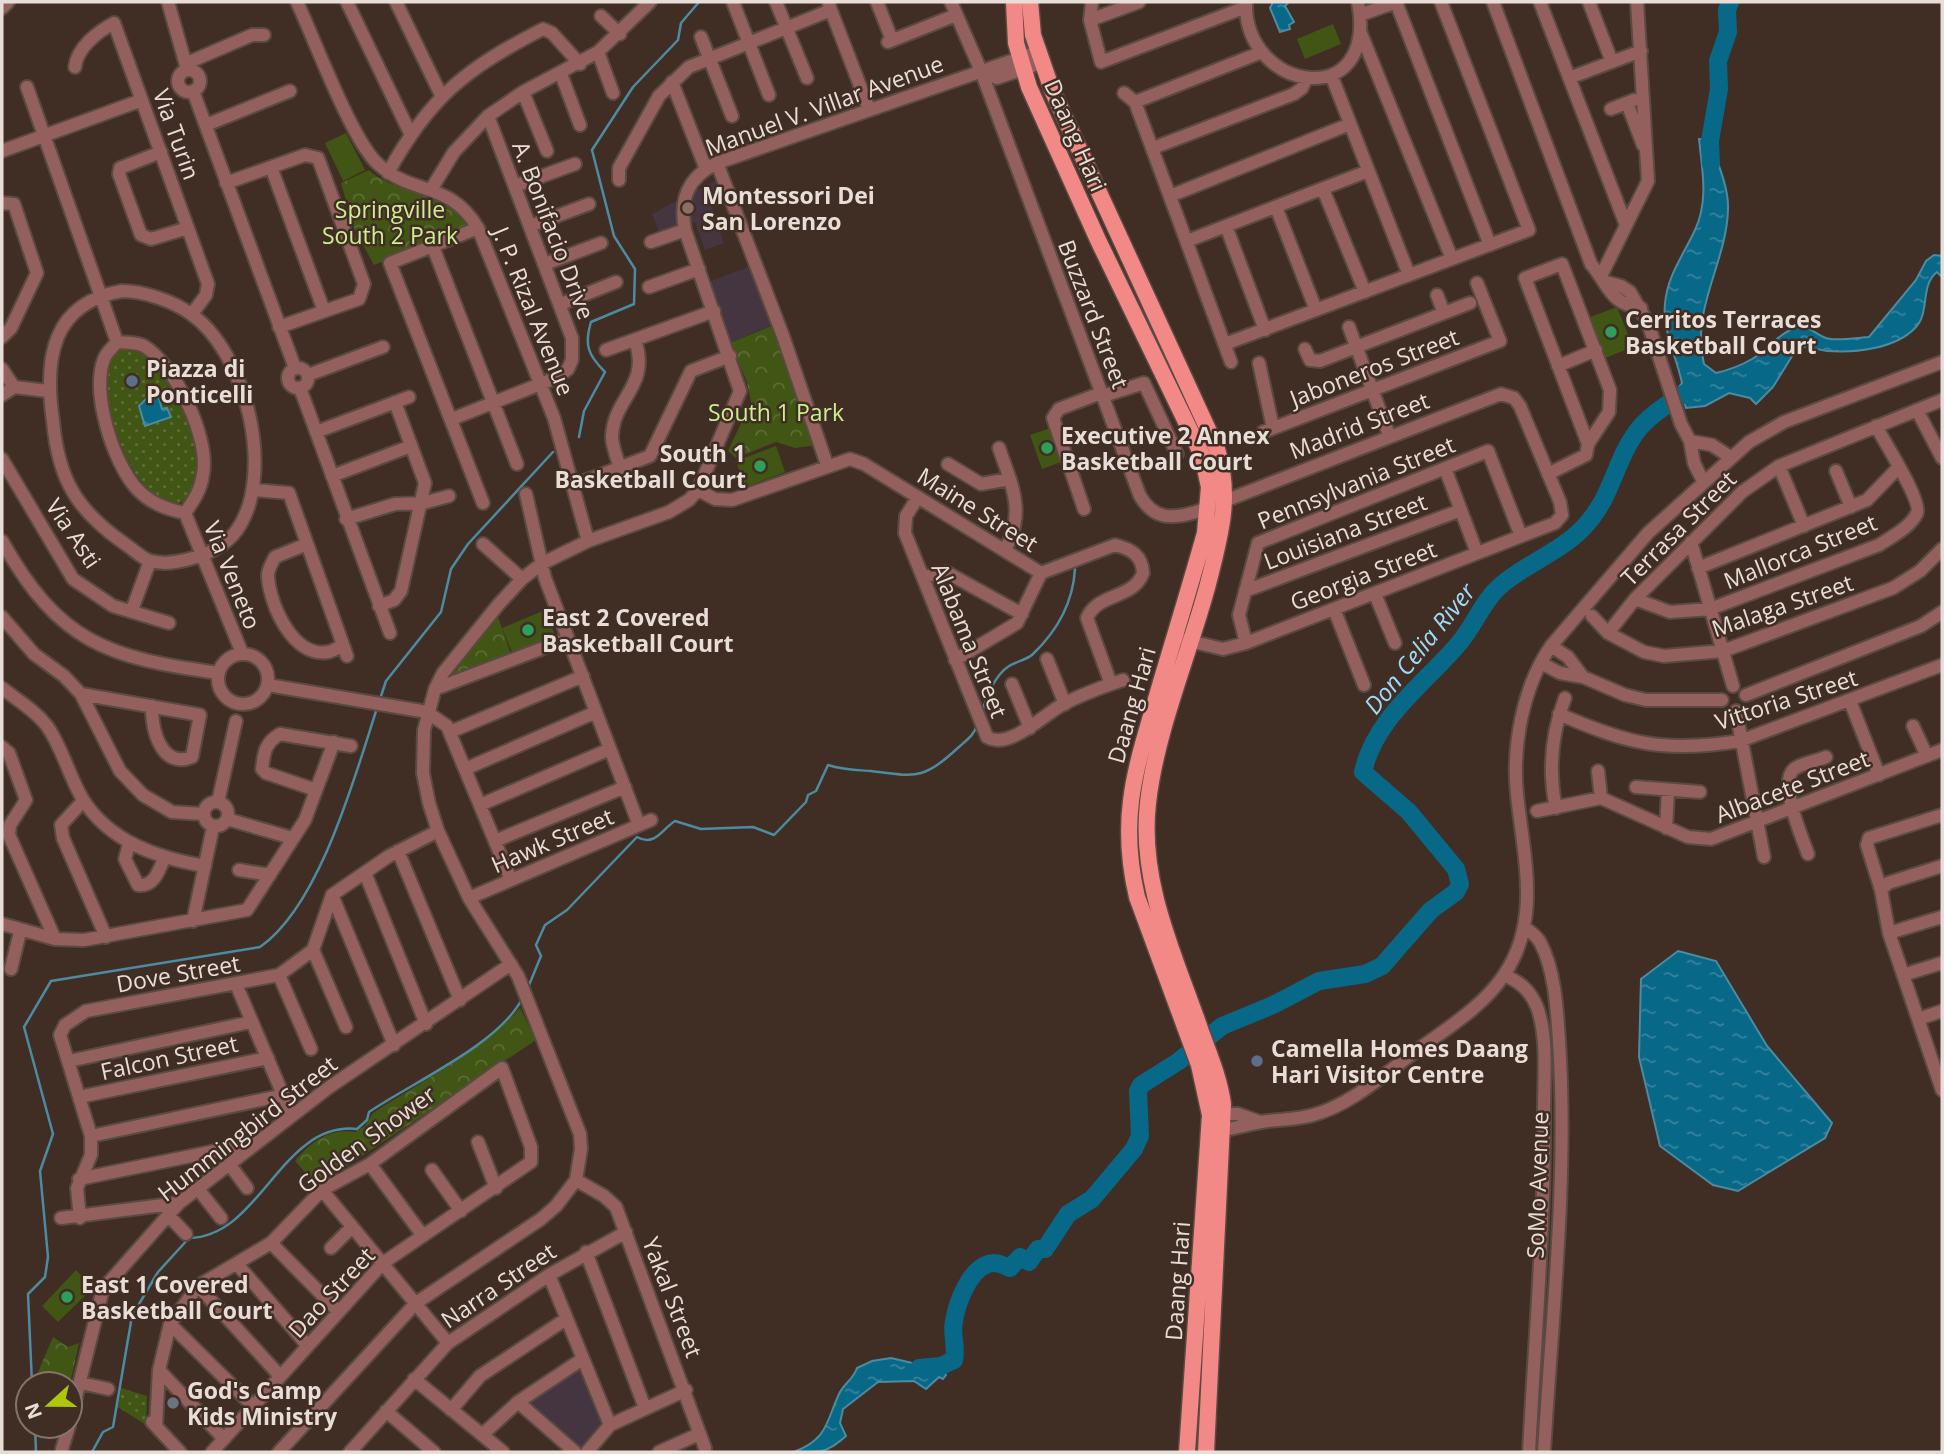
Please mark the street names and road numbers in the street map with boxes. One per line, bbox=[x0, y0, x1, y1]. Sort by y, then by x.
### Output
street label: Manuel V. Villar Avenue bbox=[700, 47, 948, 163]
street label: Daang Hari bbox=[1037, 74, 1115, 196]
street label: Via Turin bbox=[146, 84, 208, 184]
street label: A. Bonifacio Drive bbox=[505, 136, 603, 324]
street label: J. P. Rizal Avenue bbox=[485, 220, 582, 400]
street label: Buzzard Street bbox=[1051, 235, 1137, 393]
street label: Jaboneros Street bbox=[1283, 320, 1463, 415]
street label: Madrid Street bbox=[1285, 384, 1433, 466]
street label: Pennsylvania Street bbox=[1252, 428, 1460, 536]
street label: Maine Street bbox=[912, 459, 1044, 559]
street label: Terrasa Street bbox=[1613, 463, 1743, 593]
street label: Louisiana Street bbox=[1259, 485, 1431, 577]
street label: Via Asti bbox=[39, 492, 109, 574]
street label: Mallorca Street bbox=[1719, 506, 1881, 596]
street label: Via Veneto bbox=[197, 516, 269, 634]
street label: Georgia Street bbox=[1285, 532, 1441, 618]
street label: Alabama Street bbox=[924, 558, 1016, 722]
street label: Malaga Street bbox=[1707, 566, 1857, 644]
street label: Daang Hari bbox=[1099, 643, 1163, 767]
street label: Vittoria Street bbox=[1711, 661, 1861, 737]
street label: Albacete Street bbox=[1710, 742, 1874, 830]
street label: Hawk Street bbox=[486, 800, 618, 880]
street label: Dove Street bbox=[114, 946, 242, 1000]
street label: Falcon Street bbox=[97, 1027, 241, 1087]
street label: Hummingbird Street bbox=[151, 1048, 343, 1208]
street label: Golden Shower bbox=[290, 1077, 442, 1200]
street label: SoMo Avenue bbox=[1518, 1111, 1556, 1259]
street label: Daang Hari bbox=[1157, 1220, 1197, 1342]
street label: Yakal Street bbox=[635, 1232, 711, 1362]
street label: Narra Street bbox=[434, 1235, 562, 1335]
street label: Dao Street bbox=[281, 1240, 381, 1344]

